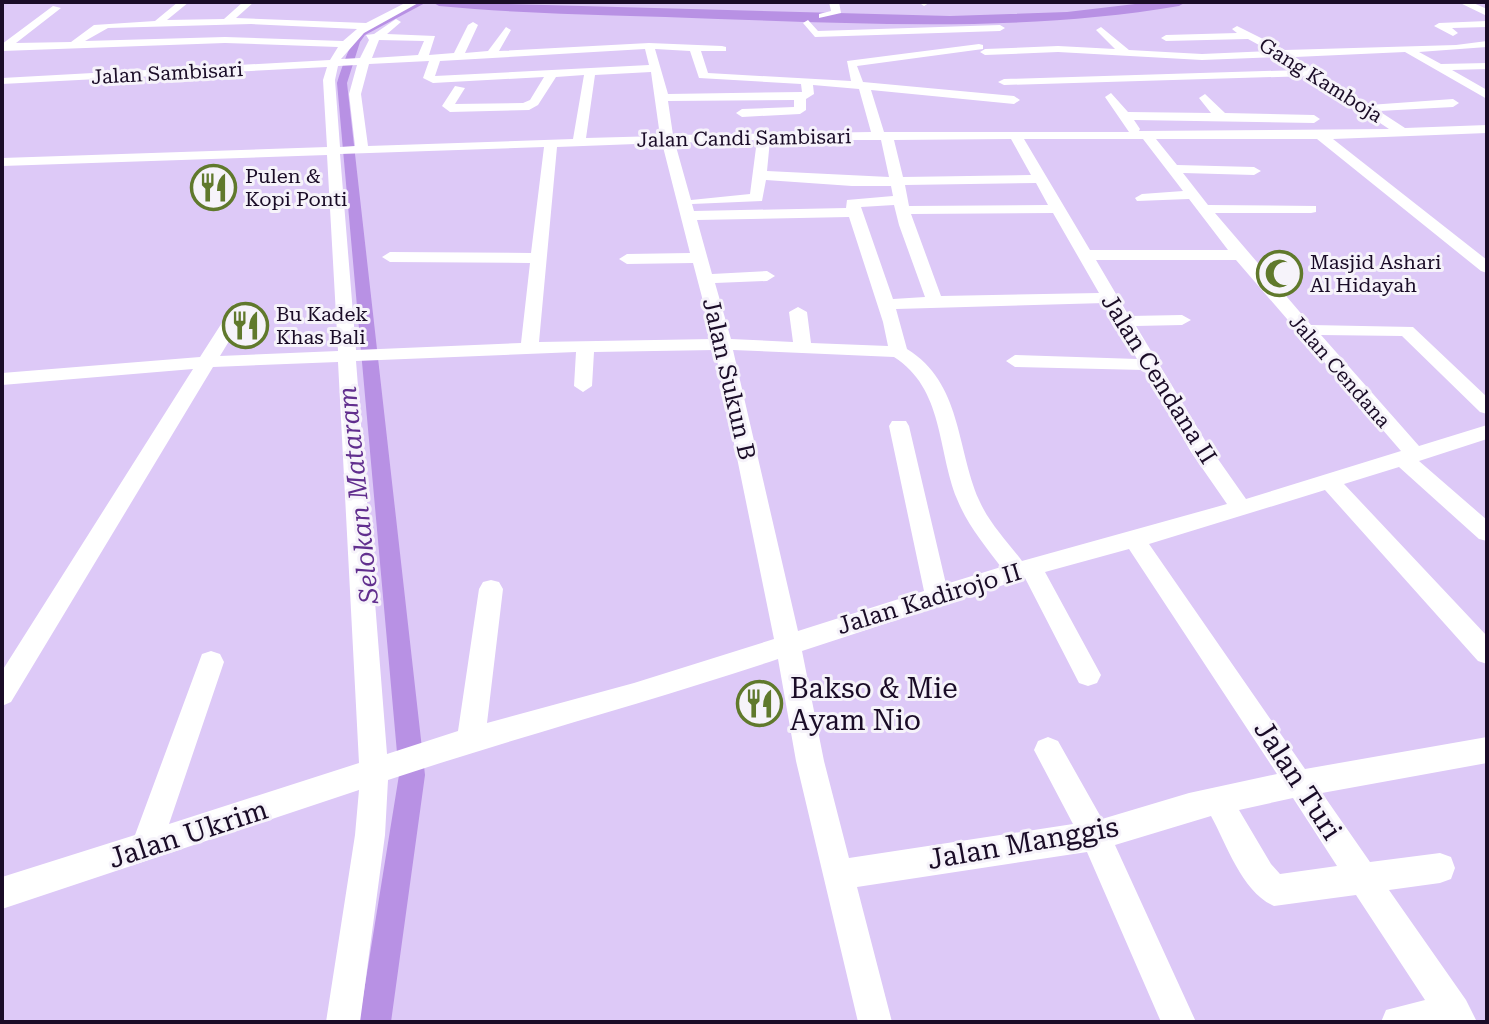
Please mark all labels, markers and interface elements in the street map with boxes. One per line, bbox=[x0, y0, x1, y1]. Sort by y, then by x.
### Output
street label: Gang Kamboja bbox=[1255, 32, 1387, 128]
street label: Jalan Sambisari bbox=[90, 57, 244, 89]
street label: Jalan Candi Sambisari bbox=[637, 124, 851, 152]
restaurant icon: Pulen & Kopi Ponti bbox=[190, 164, 238, 212]
place label: Pulen & Kopi Ponti bbox=[245, 164, 347, 211]
mosque icon: Masjid Ashari Al Hidayah bbox=[1255, 249, 1303, 297]
place label: Masjid Ashari Al Hidayah bbox=[1310, 250, 1441, 297]
street label: Jalan Cendana II bbox=[1095, 289, 1223, 469]
street label: Jalan Sukun B bbox=[697, 295, 761, 463]
restaurant icon: Bu Kadek Khas Bali bbox=[221, 302, 269, 350]
place label: Bu Kadek Khas Bali bbox=[276, 302, 368, 349]
street label: Jalan Cendana bbox=[1284, 309, 1396, 433]
water label: Selokan Mataram bbox=[332, 385, 384, 606]
street label: Jalan Kadirojo II bbox=[833, 558, 1025, 640]
place label: Bakso & Mie Ayam Nio bbox=[790, 672, 958, 737]
restaurant icon: Bakso & Mie Ayam Nio bbox=[735, 680, 783, 728]
street label: Jalan Turi bbox=[1247, 714, 1349, 846]
street label: Jalan Ukrim bbox=[104, 793, 272, 875]
street label: Jalan Manggis bbox=[925, 810, 1121, 876]

